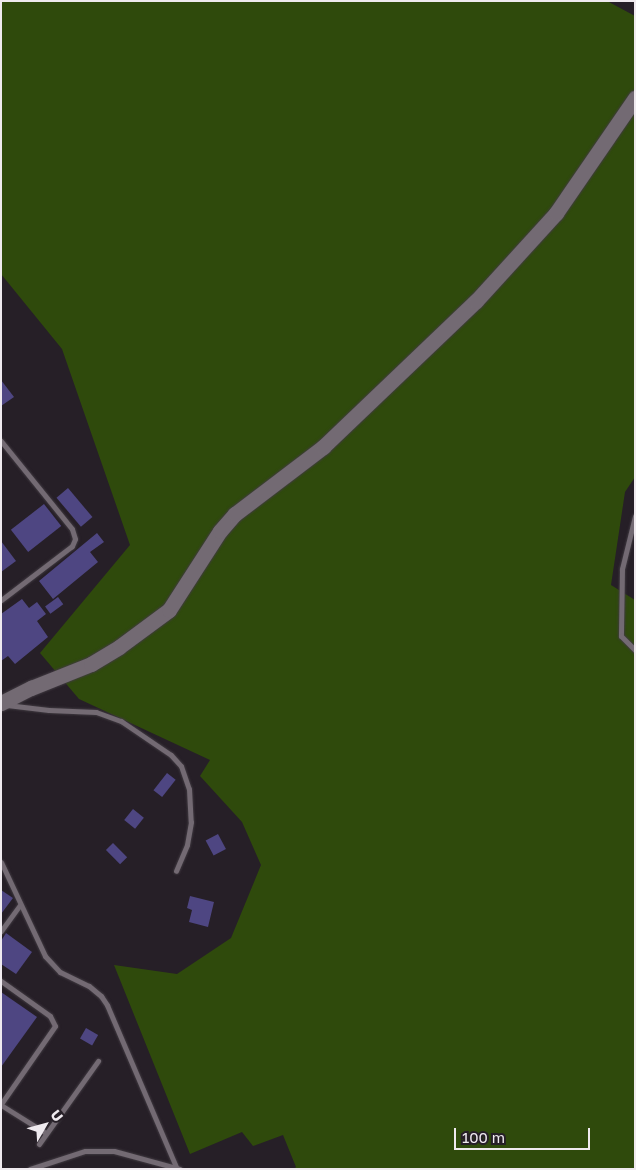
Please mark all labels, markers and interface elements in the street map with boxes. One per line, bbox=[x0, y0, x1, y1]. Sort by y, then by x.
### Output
north arrow bbox=[20, 1100, 70, 1150]
text: U bbox=[47, 1106, 67, 1125]
scale bar bbox=[456, 1118, 592, 1150]
text: 100 m bbox=[462, 1128, 505, 1146]

